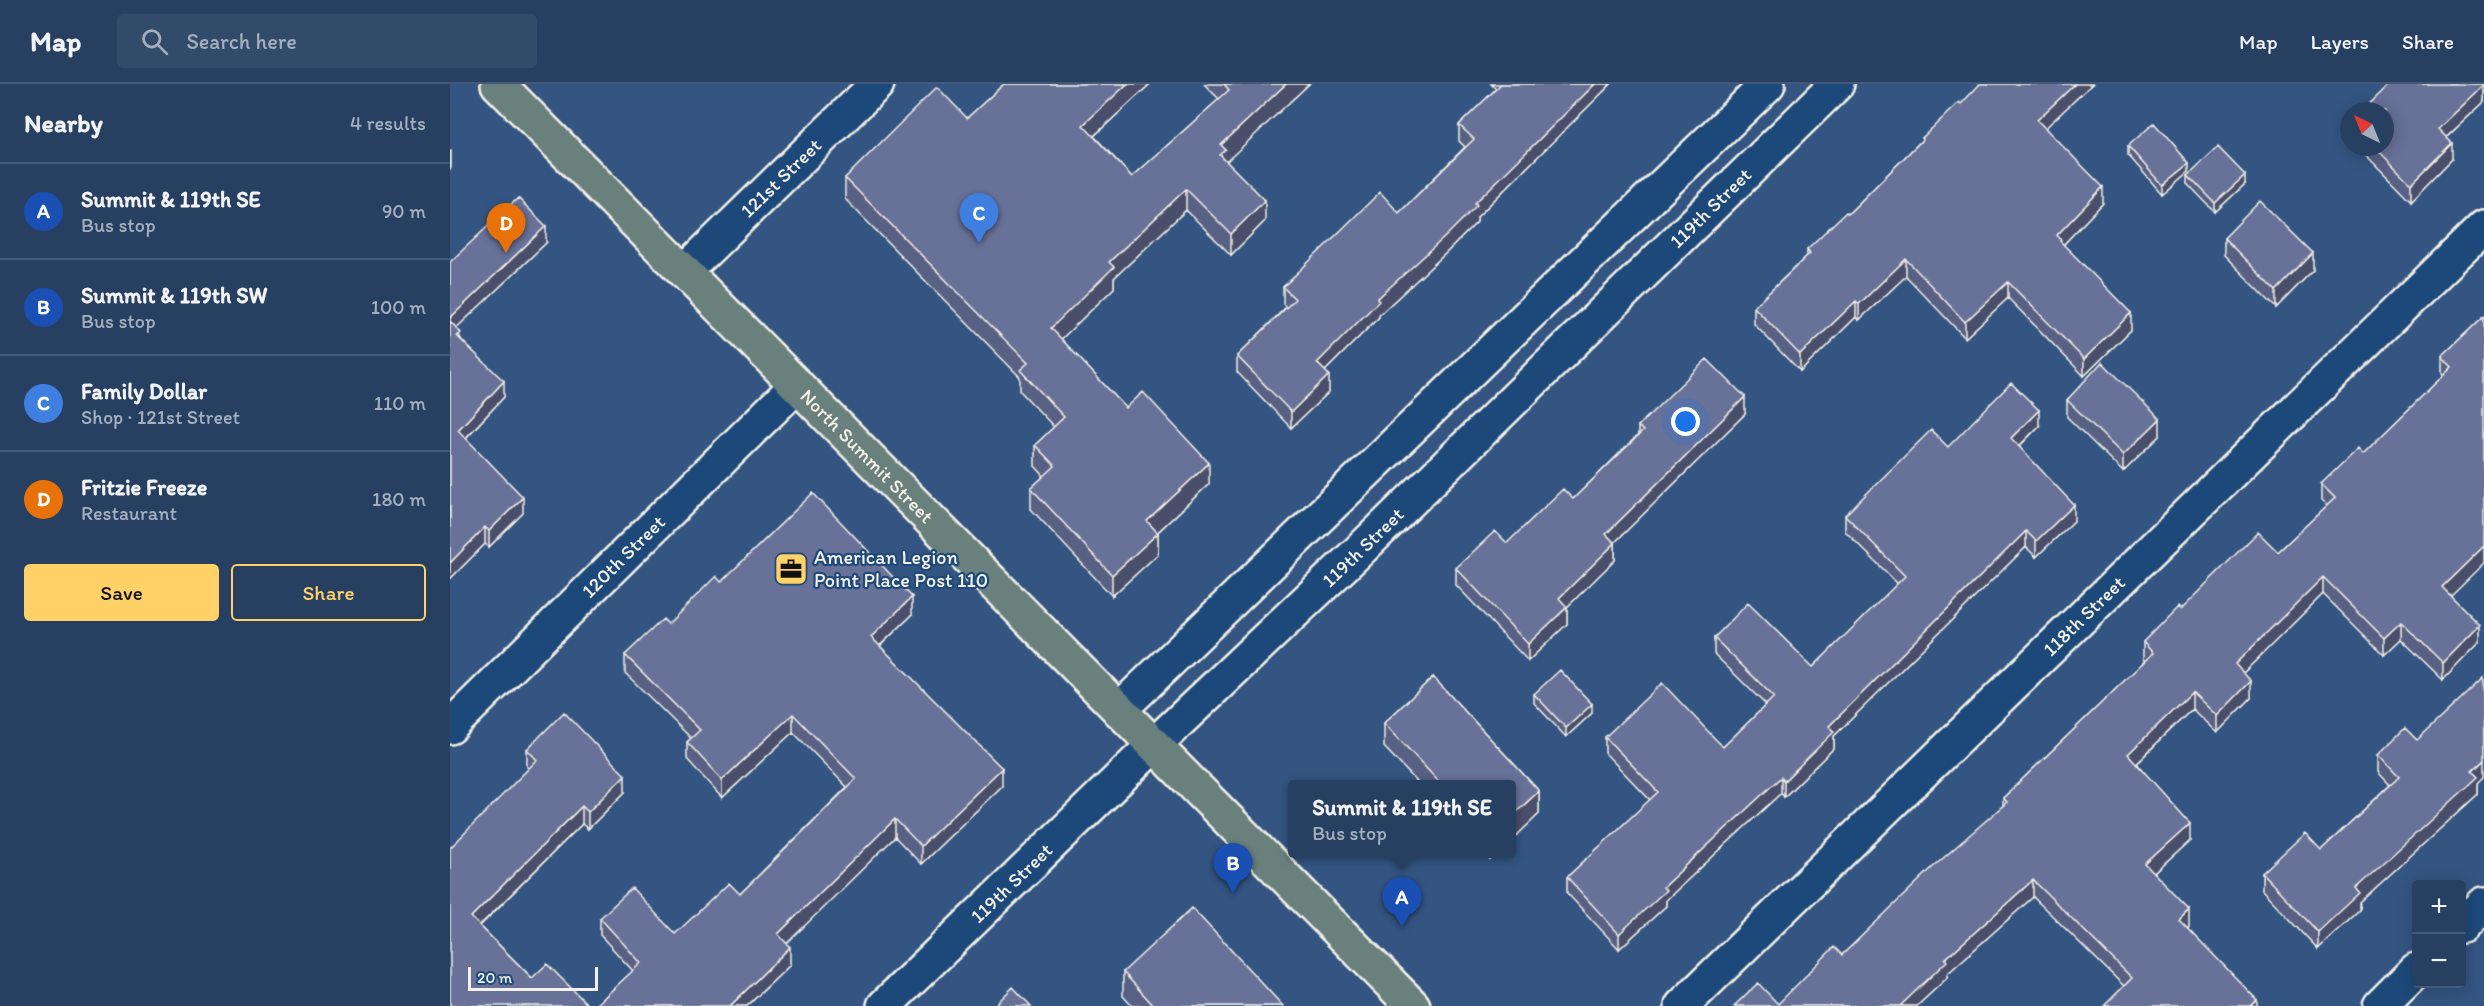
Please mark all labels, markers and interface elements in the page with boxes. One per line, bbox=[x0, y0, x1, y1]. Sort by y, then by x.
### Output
search box bbox=[117, 14, 537, 68]
text: Map bbox=[30, 24, 81, 58]
icon: search bbox=[138, 25, 171, 58]
text: Search here bbox=[186, 28, 297, 55]
text: Map bbox=[2239, 29, 2278, 54]
text: Layers bbox=[2311, 29, 2369, 54]
text: Share bbox=[2402, 29, 2454, 54]
north arrow bbox=[2340, 102, 2394, 156]
text: Nearby bbox=[24, 107, 103, 139]
text: 4 results bbox=[350, 111, 426, 135]
street label: 121st Street bbox=[735, 133, 826, 222]
street label: 119th Street bbox=[1665, 162, 1757, 253]
text: Summit & 119th SE bbox=[81, 186, 261, 213]
pin: C bbox=[960, 194, 998, 243]
text: A bbox=[37, 199, 50, 223]
text: 90 m bbox=[382, 199, 426, 223]
pin: D bbox=[486, 204, 526, 253]
text: Bus stop bbox=[81, 213, 156, 237]
text: Summit & 119th SW bbox=[81, 282, 267, 309]
text: B bbox=[37, 295, 50, 319]
text: 100 m bbox=[371, 295, 426, 319]
text: Bus stop bbox=[81, 309, 156, 333]
text: Family Dollar bbox=[81, 378, 207, 405]
street label: North Summit Street bbox=[795, 384, 939, 528]
text: C bbox=[37, 391, 50, 415]
text: 110 m bbox=[374, 391, 426, 415]
text: Shop · 121st Street bbox=[81, 405, 240, 429]
your location bbox=[1671, 407, 1700, 436]
text: Fritzie Freeze bbox=[81, 474, 207, 501]
text: D bbox=[37, 487, 50, 511]
text: 180 m bbox=[372, 487, 426, 511]
text: Restaurant bbox=[81, 501, 177, 525]
street label: 119th Street bbox=[1317, 502, 1409, 592]
street label: 120th Street bbox=[576, 510, 670, 603]
place label: American Legion Point Place Post 110 bbox=[814, 545, 988, 592]
office icon: American Legion Point Place Post 110 bbox=[773, 551, 809, 587]
button: Save bbox=[24, 564, 219, 621]
button: Share bbox=[231, 564, 426, 621]
street label: 118th Street bbox=[2038, 570, 2130, 661]
popup bbox=[1288, 780, 1516, 858]
text: Summit & 119th SE bbox=[1312, 794, 1492, 821]
text: Bus stop bbox=[1312, 821, 1387, 845]
street label: 119th Street bbox=[965, 838, 1058, 928]
pin: B bbox=[1214, 844, 1252, 893]
pin: A bbox=[1382, 878, 1422, 927]
map controls bbox=[2412, 880, 2466, 988]
button: + bbox=[2412, 880, 2466, 934]
button: − bbox=[2412, 934, 2466, 988]
scale bar bbox=[468, 964, 598, 992]
text: 20 m bbox=[477, 968, 512, 987]

